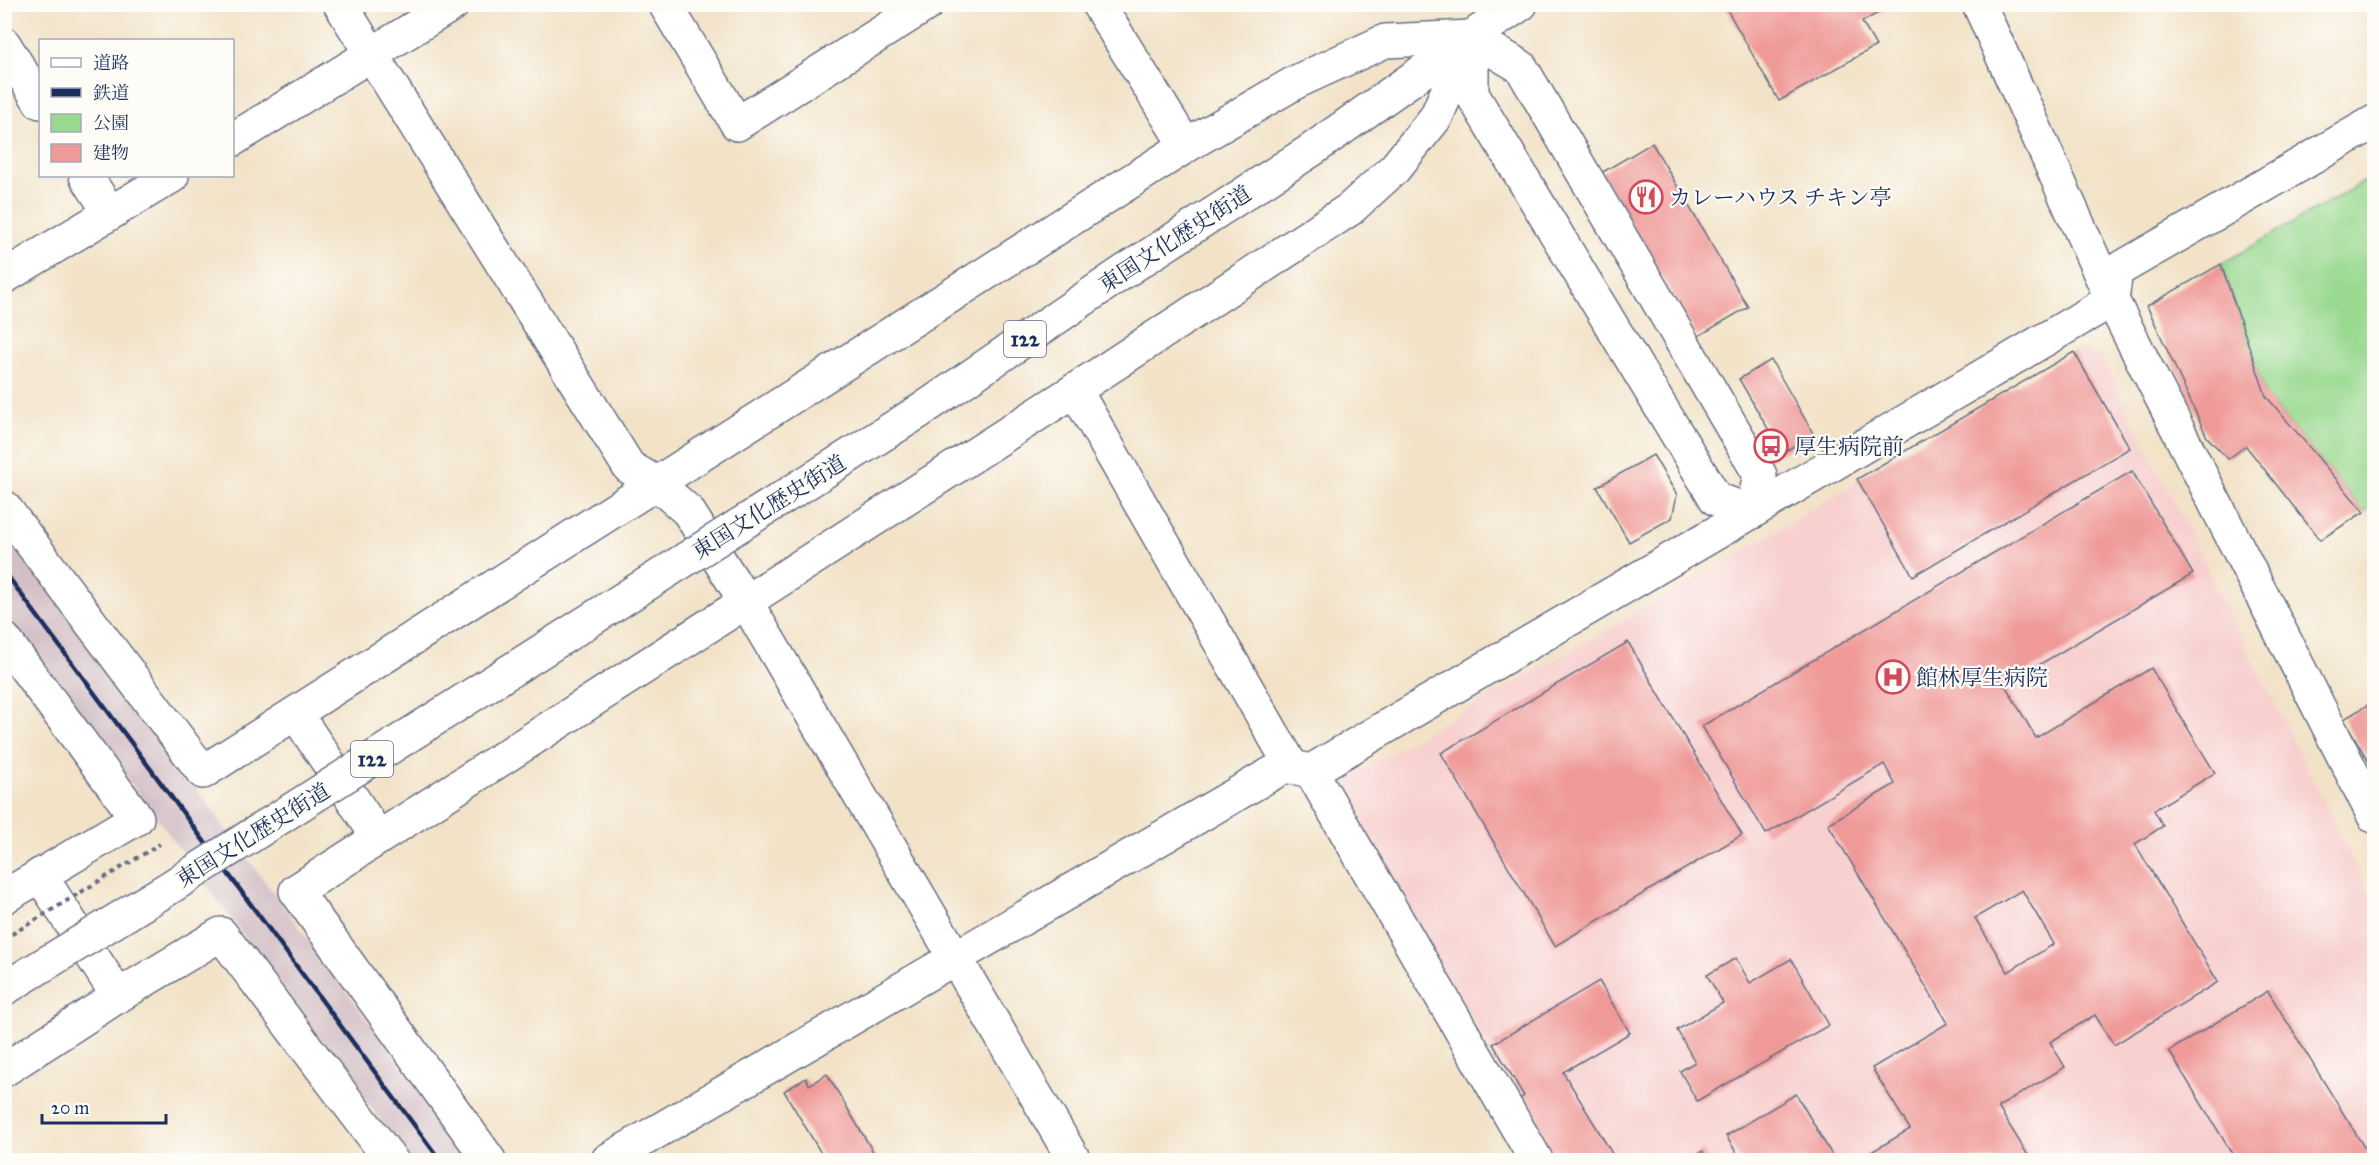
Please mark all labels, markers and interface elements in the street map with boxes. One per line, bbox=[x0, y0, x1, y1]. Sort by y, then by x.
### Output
legend bbox=[39, 39, 234, 177]
text: 道路 bbox=[93, 52, 129, 74]
text: 鉄道 bbox=[93, 82, 129, 104]
text: 公園 bbox=[93, 112, 129, 134]
text: 建物 bbox=[93, 142, 129, 164]
restaurant icon: カレーハウス チキン亭 bbox=[1628, 179, 1664, 215]
street label: 東国文化歴史街道 bbox=[1094, 180, 1256, 298]
place label: カレーハウス チキン亭 bbox=[1669, 184, 1892, 211]
road number: 122 bbox=[1004, 321, 1046, 357]
bus stop icon: 厚生病院前 bbox=[1753, 428, 1789, 464]
place label: 厚生病院前 bbox=[1794, 433, 1904, 460]
street label: 東国文化歴史街道 bbox=[687, 449, 851, 565]
hospital icon: 館林厚生病院 bbox=[1875, 659, 1911, 695]
place label: 館林厚生病院 bbox=[1916, 664, 2048, 691]
road number: 122 bbox=[351, 741, 393, 777]
street label: 東国文化歴史街道 bbox=[171, 777, 335, 893]
scale bar bbox=[42, 1087, 166, 1125]
text: 20 m bbox=[51, 1097, 89, 1119]

